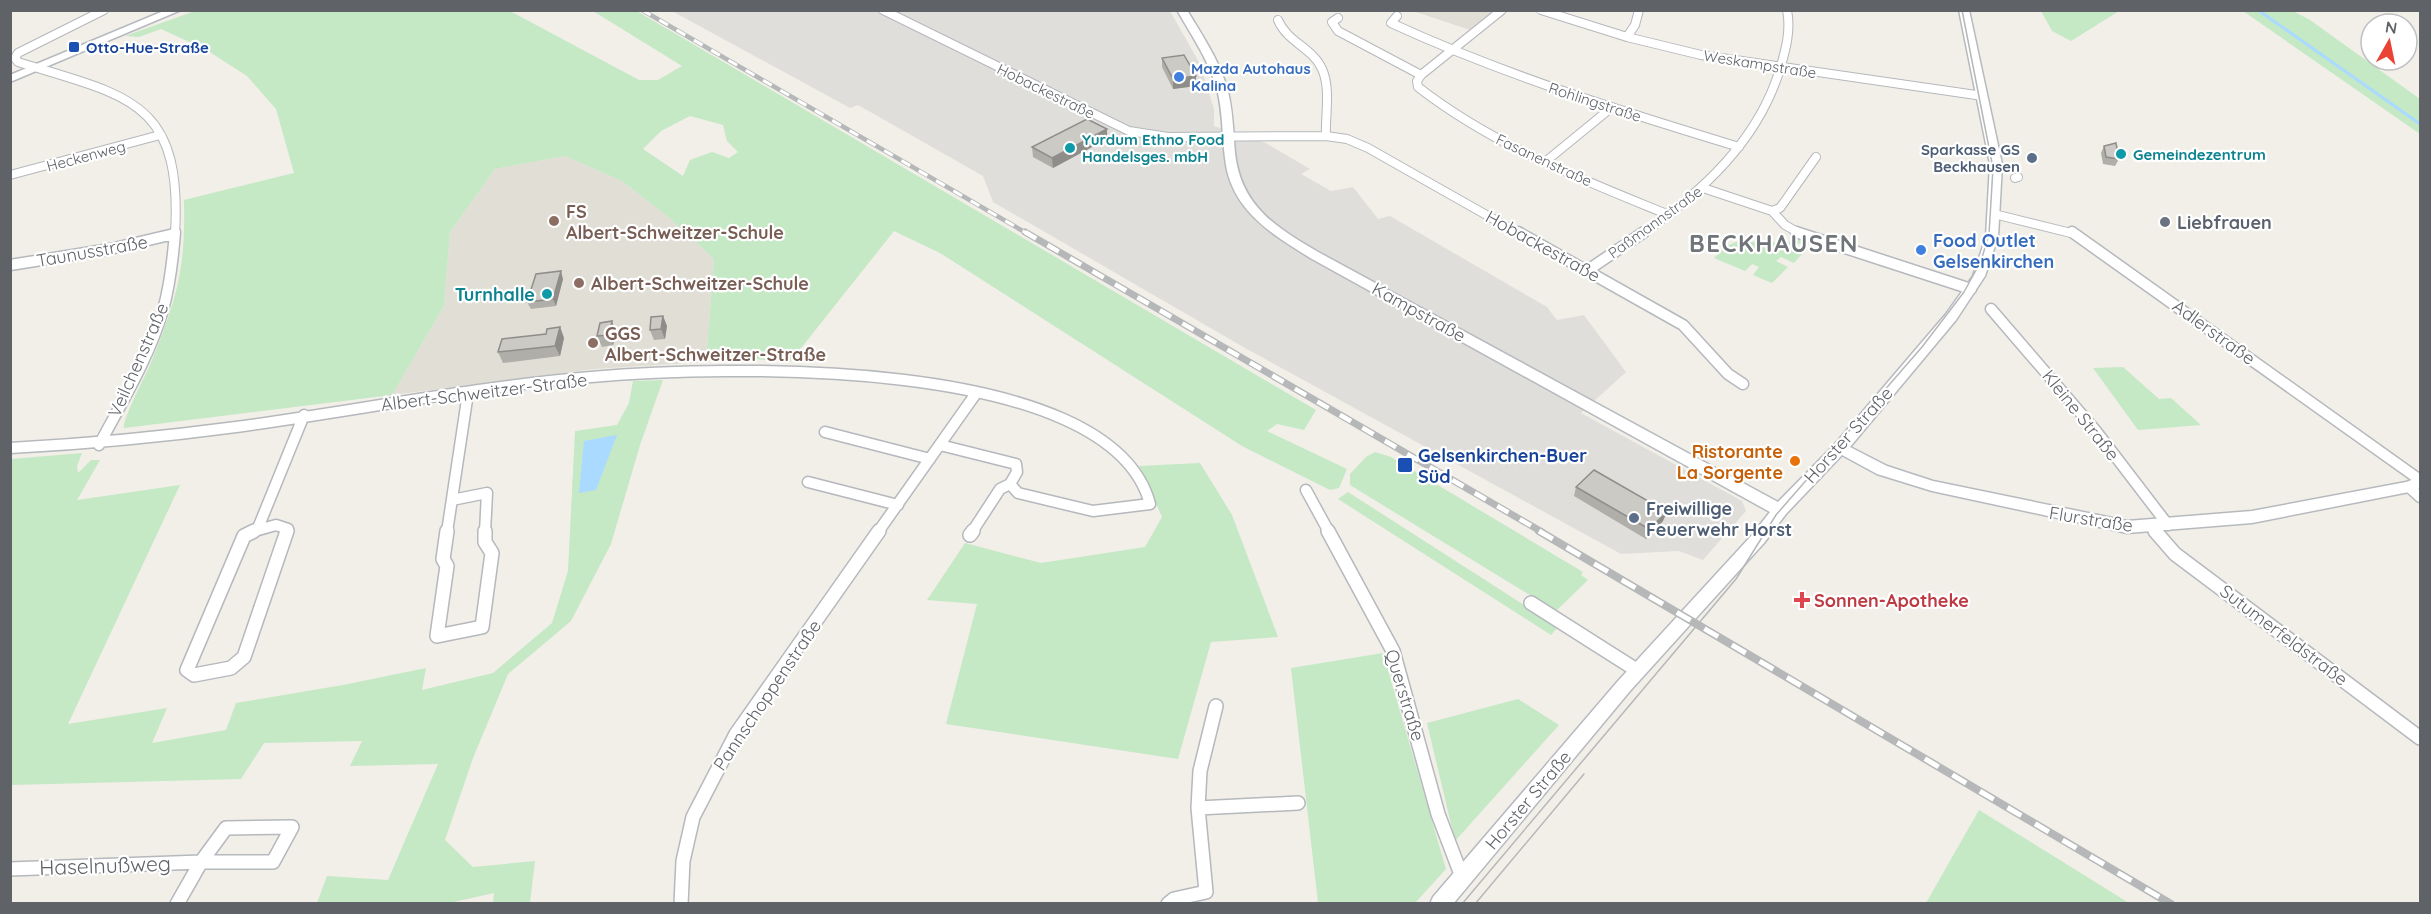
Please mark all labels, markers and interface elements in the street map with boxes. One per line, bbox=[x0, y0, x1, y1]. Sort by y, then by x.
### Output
north arrow bbox=[2359, 12, 2419, 72]
text: N bbox=[2384, 16, 2399, 38]
place label: Otto-Hue-Straße bbox=[86, 38, 209, 57]
marker: Otto-Hue-Straße bbox=[67, 40, 81, 54]
street label: Weskampstraße bbox=[1702, 46, 1818, 82]
street label: Hobackestraße bbox=[994, 59, 1098, 123]
place label: Mazda Autohaus Kalina bbox=[1191, 59, 1311, 95]
marker: Mazda Autohaus Kalina bbox=[1172, 70, 1186, 84]
street label: Rohlingstraße bbox=[1546, 78, 1644, 126]
street label: Fasanenstraße bbox=[1493, 129, 1595, 191]
place label: Yurdum Ethno Food Handelsges. mbH bbox=[1082, 130, 1224, 166]
street label: Heckenweg bbox=[44, 136, 128, 176]
place label: Sparkasse GS Beckhausen bbox=[1921, 140, 2020, 176]
marker: Yurdum Ethno Food Handelsges. mbH bbox=[1063, 141, 1077, 155]
place label: Gemeindezentrum bbox=[2133, 145, 2266, 164]
marker: Gemeindezentrum bbox=[2114, 147, 2128, 161]
marker: Sparkasse GS Beckhausen bbox=[2025, 151, 2039, 165]
street label: Paßmannstraße bbox=[1604, 182, 1706, 262]
place label: FS Albert-Schweitzer-Schule bbox=[566, 200, 784, 244]
street label: Hobackestraße bbox=[1482, 205, 1604, 287]
place label: Liebfrauen bbox=[2177, 211, 2272, 234]
marker: FS Albert-Schweitzer-Schule bbox=[547, 214, 561, 228]
marker: Liebfrauen bbox=[2158, 215, 2172, 229]
district label: BECKHAUSEN bbox=[1689, 228, 1859, 258]
place label: Food Outlet Gelsenkirchen bbox=[1933, 229, 2054, 273]
street label: Taunusstraße bbox=[35, 230, 149, 272]
marker: Food Outlet Gelsenkirchen bbox=[1914, 243, 1928, 257]
place label: Albert-Schweitzer-Schule bbox=[591, 272, 809, 295]
marker: Albert-Schweitzer-Schule bbox=[572, 276, 586, 290]
street label: Kampstraße bbox=[1368, 277, 1470, 347]
place label: Turnhalle bbox=[455, 283, 535, 306]
marker: Turnhalle bbox=[540, 287, 554, 301]
street label: Adlerstraße bbox=[2168, 294, 2260, 370]
street label: Veilchenstraße bbox=[102, 299, 174, 421]
place label: GGS Albert-Schweitzer-Straße bbox=[605, 322, 826, 366]
marker: GGS Albert-Schweitzer-Straße bbox=[586, 336, 600, 350]
street label: Kleine Straße bbox=[2037, 365, 2125, 465]
street label: Albert-Schweitzer-Straße bbox=[380, 368, 588, 416]
street label: Horster Straße bbox=[1799, 382, 1897, 488]
place label: Ristorante La Sorgente bbox=[1677, 440, 1783, 484]
place label: Gelsenkirchen-Buer Süd bbox=[1418, 444, 1587, 488]
marker: Ristorante La Sorgente bbox=[1788, 454, 1802, 468]
marker: Gelsenkirchen-Buer Süd bbox=[1396, 456, 1414, 474]
place label: Freiwillige Feuerwehr Horst bbox=[1646, 497, 1792, 541]
street label: Flurstraße bbox=[2047, 501, 2135, 537]
marker: Freiwillige Feuerwehr Horst bbox=[1627, 511, 1641, 525]
street label: Sutumerfeldstraße bbox=[2215, 579, 2353, 691]
place label: Sonnen-Apotheke bbox=[1814, 589, 1969, 612]
marker: Sonnen-Apotheke bbox=[1795, 593, 1809, 607]
street label: Pannschoppenstraße bbox=[708, 615, 826, 775]
street label: Querstraße bbox=[1380, 646, 1430, 744]
street label: Horster Straße bbox=[1480, 746, 1576, 854]
street label: Haselnußweg bbox=[39, 850, 171, 880]

